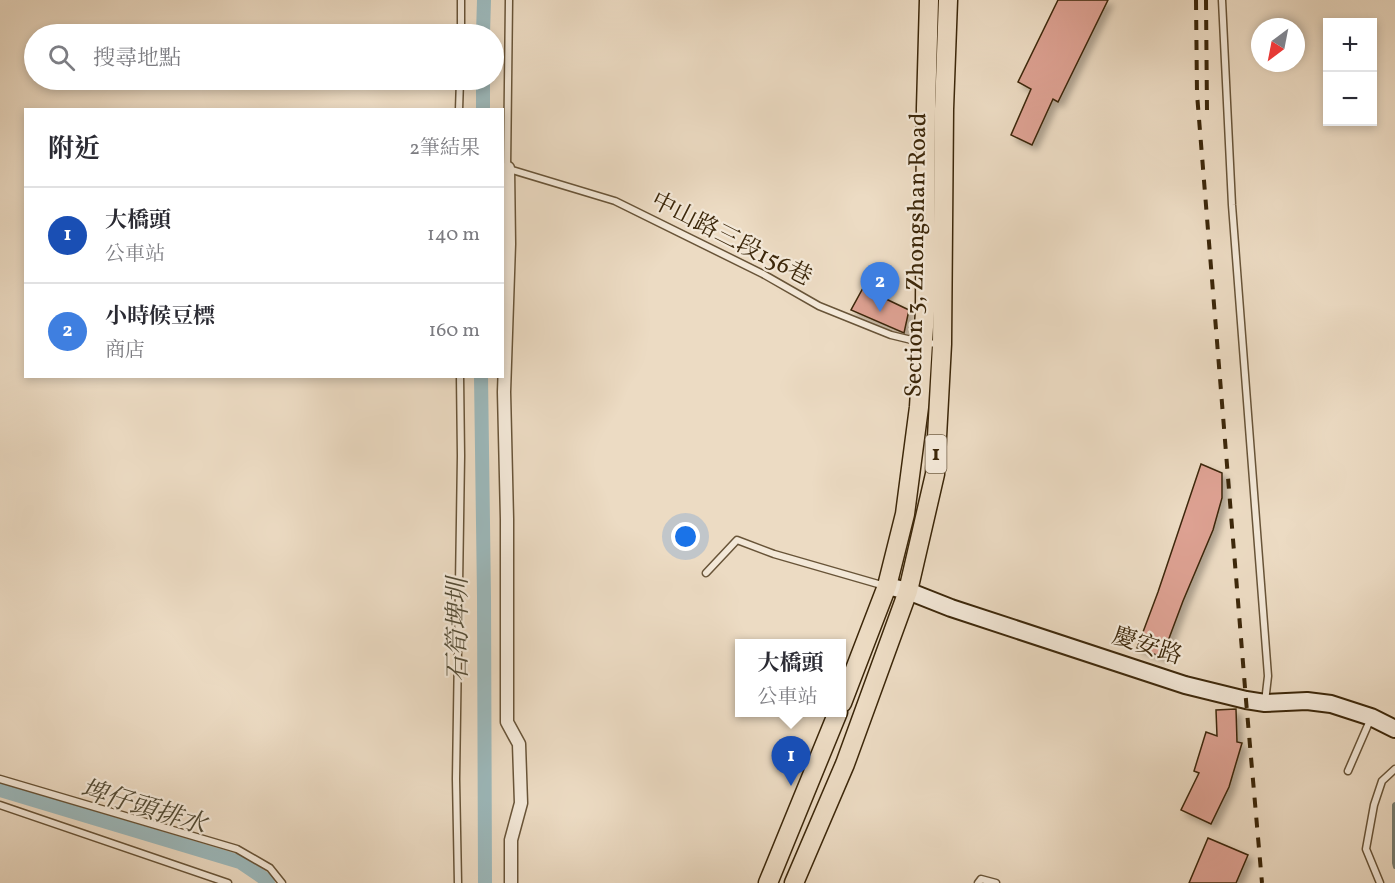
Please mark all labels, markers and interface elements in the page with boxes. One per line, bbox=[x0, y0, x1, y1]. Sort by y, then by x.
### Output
north arrow bbox=[1251, 18, 1305, 72]
map controls bbox=[1323, 18, 1377, 126]
button: + bbox=[1323, 18, 1377, 72]
search box bbox=[24, 24, 504, 90]
icon: search bbox=[45, 41, 78, 74]
text: 搜尋地點 bbox=[93, 44, 181, 75]
button: − bbox=[1323, 72, 1377, 126]
street label: Section 3, Zhongshan Road bbox=[898, 112, 936, 398]
text: 附近 bbox=[48, 132, 100, 168]
text: 2筆結果 bbox=[409, 135, 480, 163]
street label: 中山路三段156巷 bbox=[644, 185, 818, 295]
text: 大橋頭 bbox=[105, 206, 171, 237]
text: 1 bbox=[63, 221, 72, 249]
text: 140 m bbox=[427, 221, 480, 249]
text: 公車站 bbox=[105, 241, 165, 269]
pin: 2 bbox=[860, 262, 900, 312]
text: 小時候豆標 bbox=[105, 302, 215, 333]
text: 2 bbox=[62, 317, 73, 345]
text: 160 m bbox=[428, 317, 480, 345]
text: 商店 bbox=[105, 337, 145, 365]
road number: 1 bbox=[926, 435, 946, 473]
your location bbox=[671, 522, 700, 551]
water label: 石筍埤圳 bbox=[441, 574, 477, 682]
street label: 慶安路 bbox=[1108, 620, 1186, 674]
popup bbox=[735, 639, 846, 717]
text: 大橋頭 bbox=[757, 649, 824, 680]
text: 公車站 bbox=[757, 684, 817, 712]
pin: 1 bbox=[772, 736, 810, 786]
water label: 埤仔頭排水 bbox=[76, 772, 213, 845]

